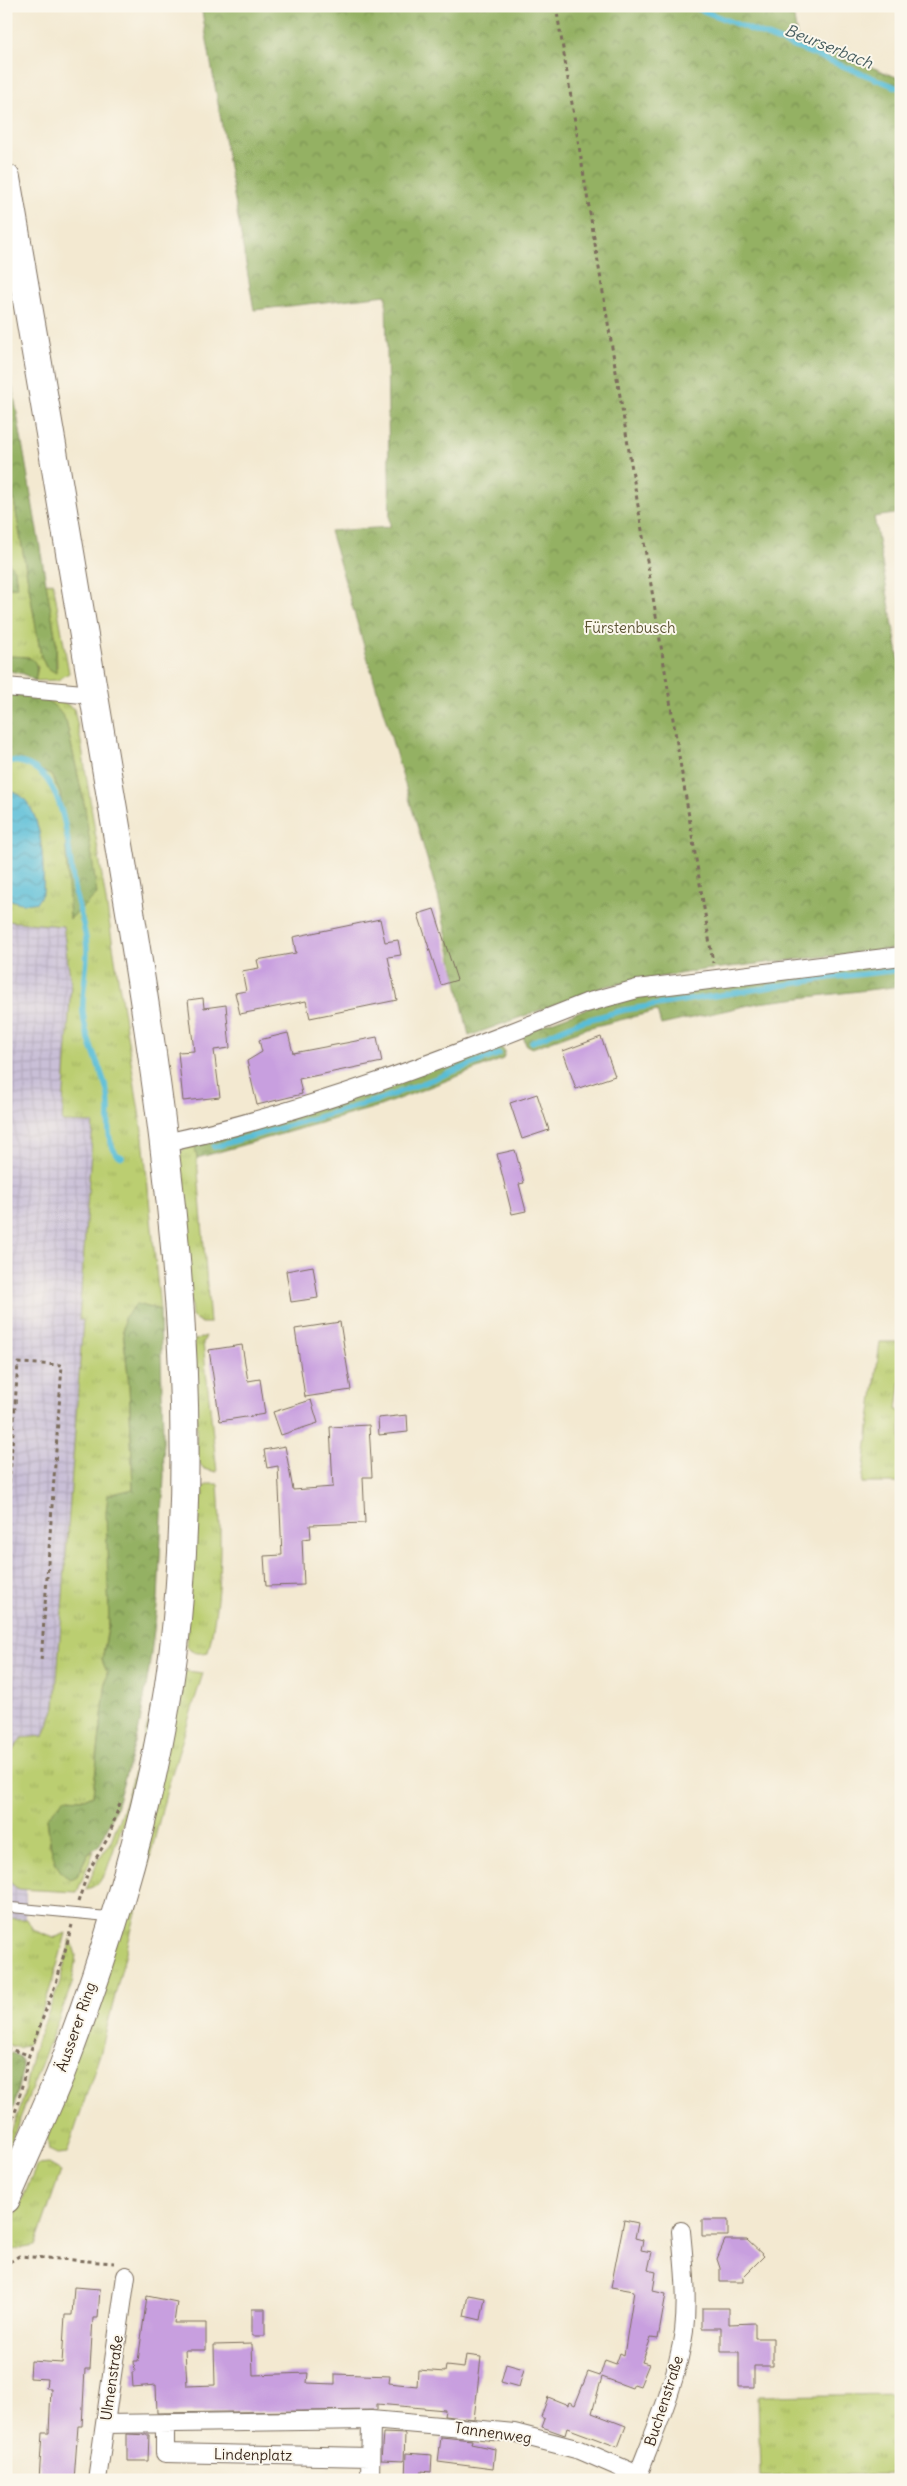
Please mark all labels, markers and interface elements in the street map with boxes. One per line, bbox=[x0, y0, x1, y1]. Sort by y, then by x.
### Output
water label: Beurserbach bbox=[782, 19, 876, 73]
park label: Fürstenbusch bbox=[584, 618, 676, 637]
street label: Äusserer Ring bbox=[51, 1980, 100, 2074]
street label: Ulmenstraße bbox=[96, 2334, 127, 2422]
street label: Buchenstraße bbox=[640, 2353, 687, 2449]
street label: Tannenweg bbox=[453, 2418, 533, 2447]
street label: Lindenplatz bbox=[214, 2444, 292, 2465]

